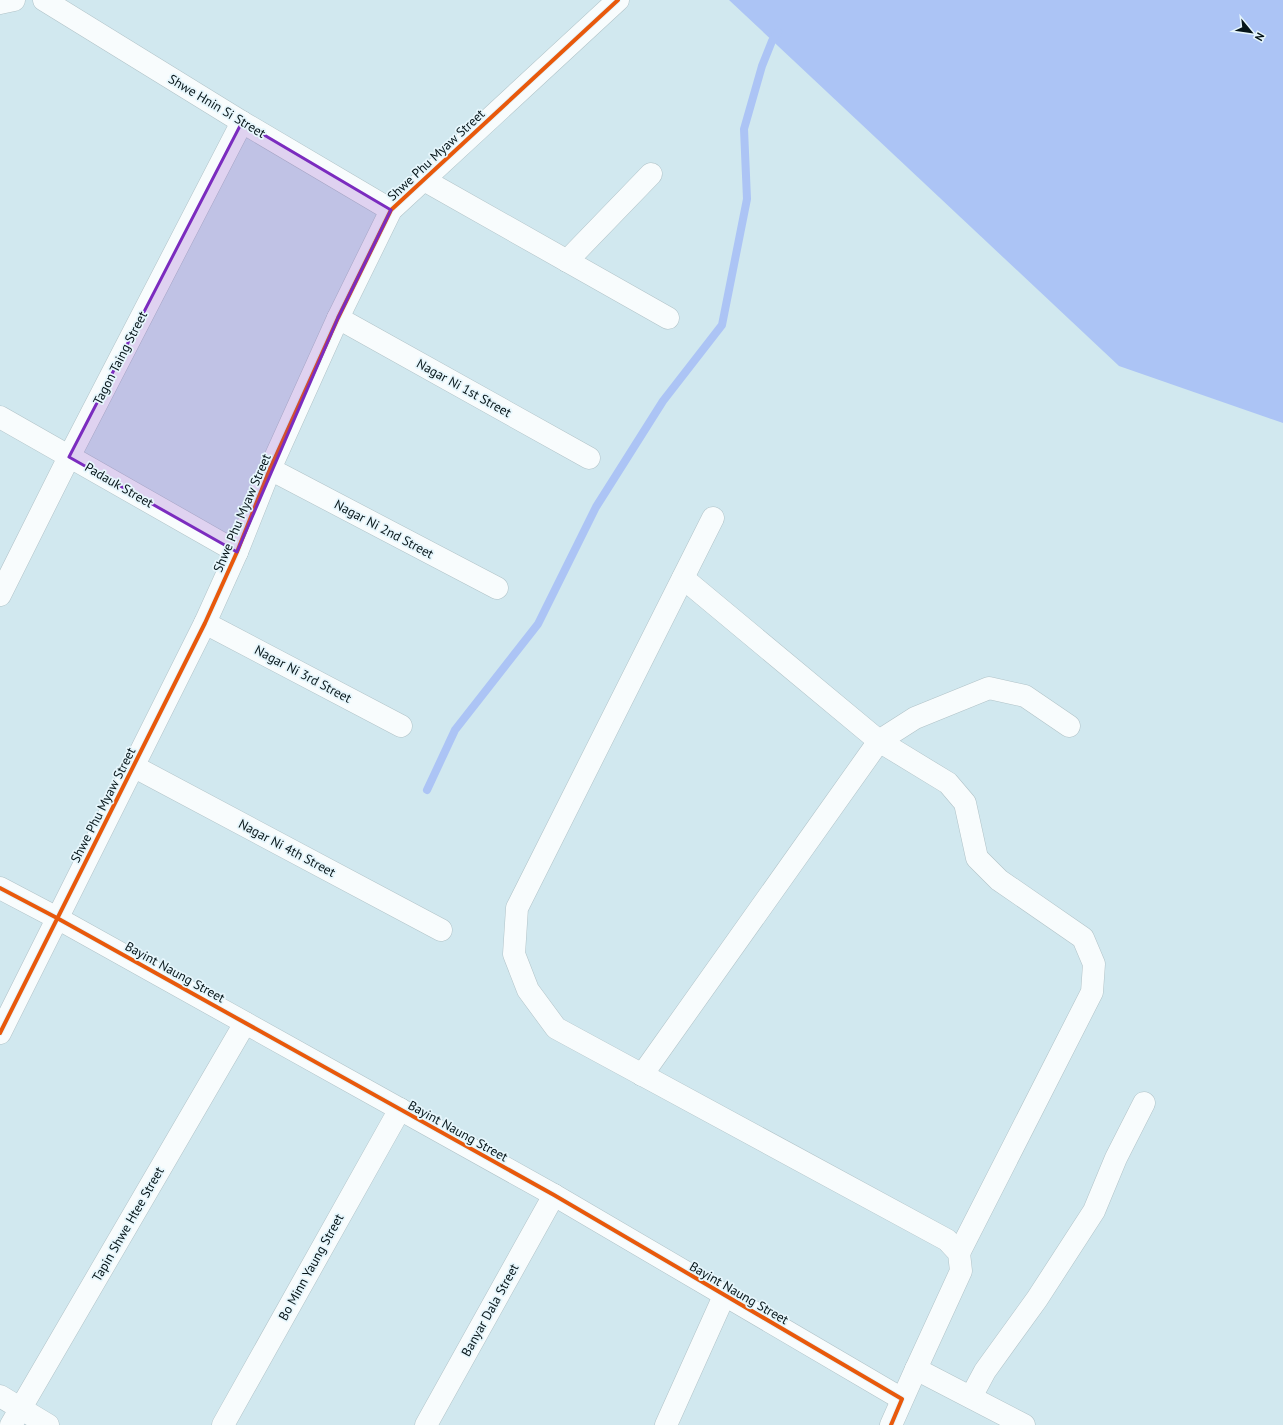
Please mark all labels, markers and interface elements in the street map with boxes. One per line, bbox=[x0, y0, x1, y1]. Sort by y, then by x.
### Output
north arrow bbox=[1231, 12, 1271, 52]
text: N bbox=[1252, 30, 1268, 43]
street label: Shwe Hnin Si Street bbox=[165, 70, 269, 142]
street label: Shwe Phu Myaw Street bbox=[384, 105, 489, 205]
street label: Tagon Taing Street bbox=[89, 308, 151, 408]
street label: Nagar Ni 1st Street bbox=[414, 355, 515, 421]
street label: Shwe Phu Myaw Street bbox=[209, 451, 275, 575]
street label: Padauk Street bbox=[82, 459, 157, 512]
street label: Nagar Ni 2nd Street bbox=[331, 496, 437, 563]
street label: Nagar Ni 3rd Street bbox=[252, 641, 355, 707]
street label: Shwe Phu Myaw Street bbox=[67, 744, 140, 865]
street label: Nagar Ni 4th Street bbox=[236, 815, 339, 881]
street label: Bayint Naung Street bbox=[122, 938, 228, 1007]
street label: Bayint Naung Street bbox=[405, 1097, 511, 1166]
street label: Tapin Shwe Htee Street bbox=[88, 1163, 168, 1284]
street label: Bo Minn Yaung Street bbox=[275, 1210, 348, 1323]
street label: Bayint Naung Street bbox=[686, 1258, 792, 1329]
street label: Banyar Dala Street bbox=[457, 1260, 523, 1359]

